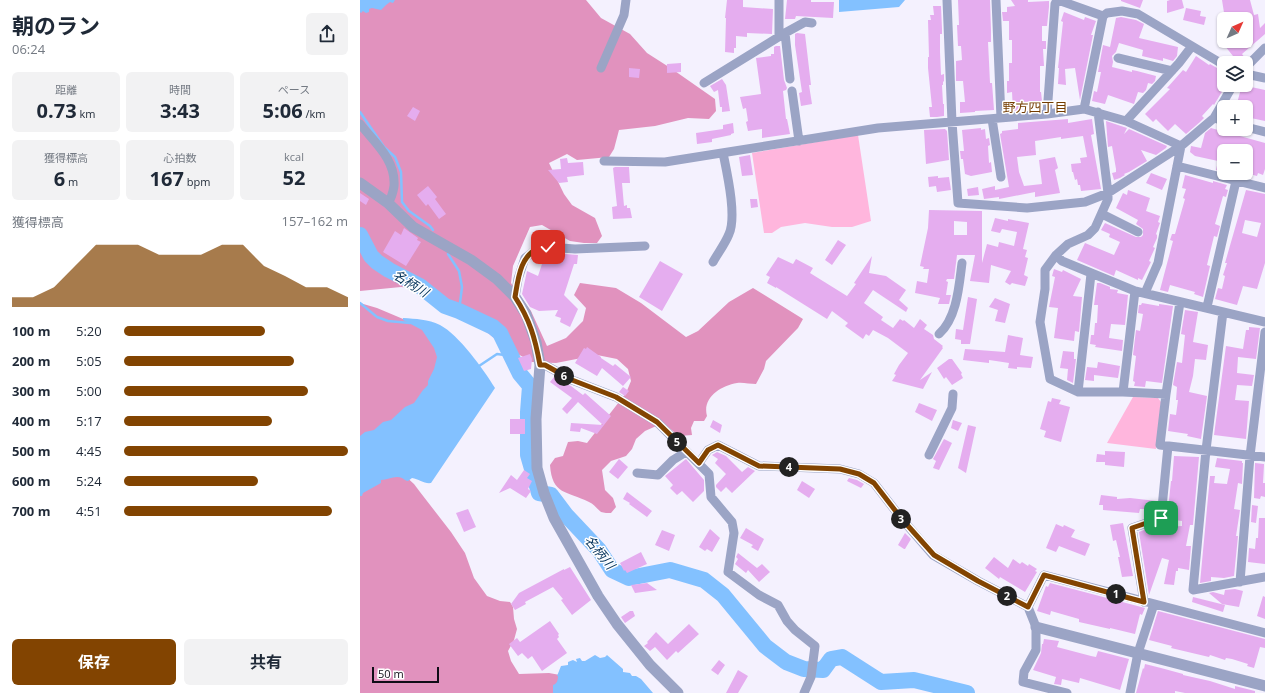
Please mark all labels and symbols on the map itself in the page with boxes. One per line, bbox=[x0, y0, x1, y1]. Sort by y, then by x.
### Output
north arrow bbox=[1217, 12, 1253, 48]
district label: 野方四丁目 bbox=[1002, 98, 1068, 116]
pin bbox=[531, 230, 565, 264]
water label: 名柄川 bbox=[390, 265, 434, 302]
pin: 6 bbox=[554, 366, 574, 386]
pin: 5 bbox=[667, 432, 687, 452]
pin: 4 bbox=[779, 457, 799, 477]
pin bbox=[1144, 501, 1178, 535]
pin: 3 bbox=[891, 509, 911, 529]
water label: 名柄川 bbox=[581, 531, 621, 574]
pin: 1 bbox=[1106, 584, 1126, 604]
pin: 2 bbox=[997, 586, 1017, 606]
scale bar bbox=[372, 665, 439, 684]

